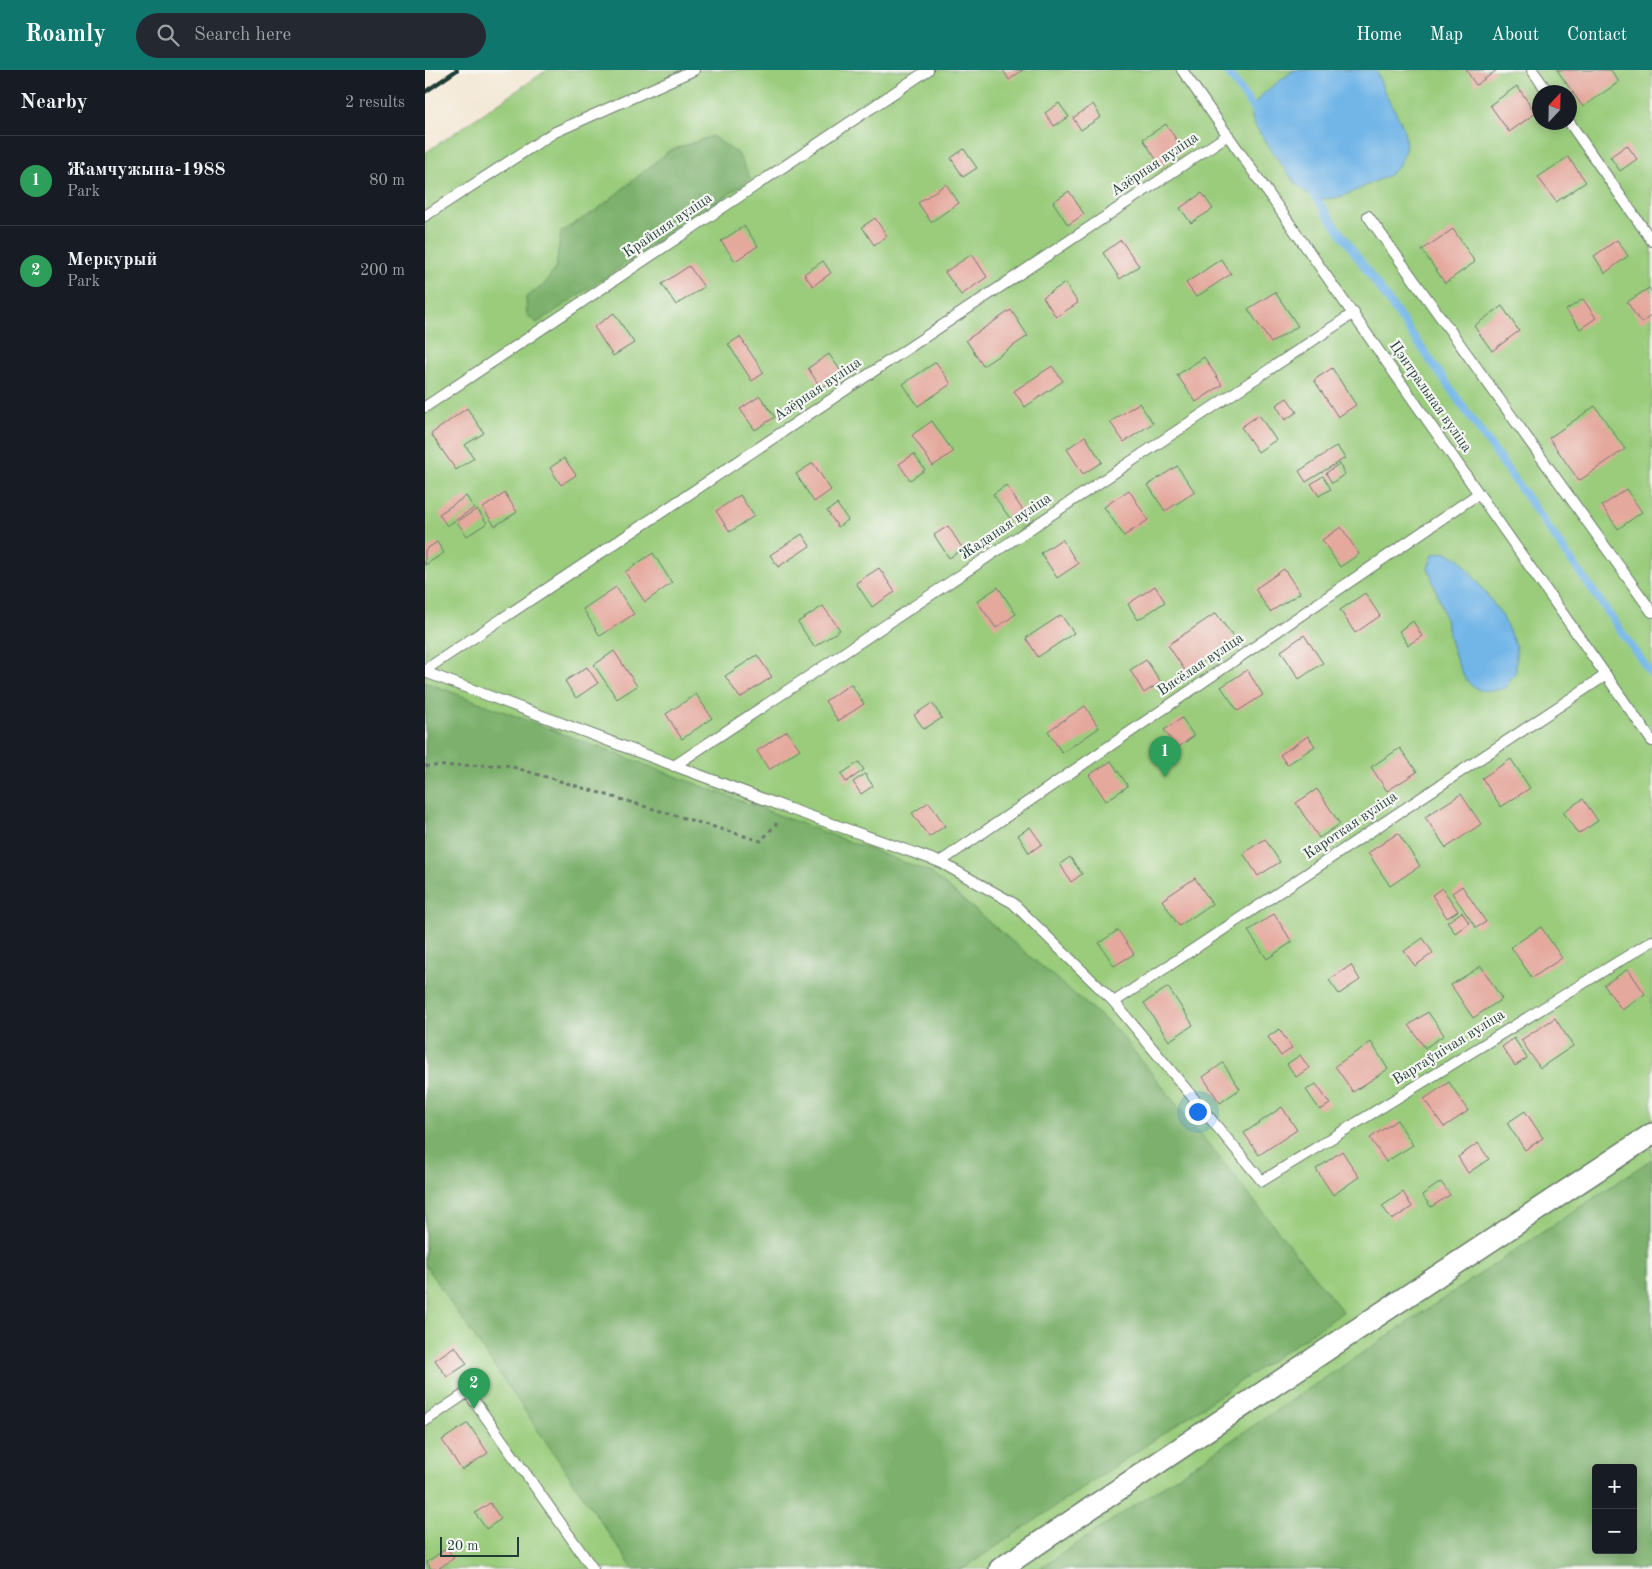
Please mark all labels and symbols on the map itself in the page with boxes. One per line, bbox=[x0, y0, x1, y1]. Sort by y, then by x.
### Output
north arrow bbox=[1532, 85, 1577, 130]
street label: Азёрная вуліца bbox=[1109, 130, 1202, 200]
street label: Крайняя вуліца bbox=[621, 190, 716, 261]
street label: Цэнтральная вуліца bbox=[1386, 339, 1474, 456]
street label: Азёрная вуліца bbox=[772, 355, 865, 425]
street label: Жаданая вуліца bbox=[958, 491, 1055, 563]
street label: Вясёлая вуліца bbox=[1155, 630, 1247, 699]
pin: 1 bbox=[1149, 736, 1181, 777]
street label: Кароткая вуліца bbox=[1302, 789, 1401, 863]
street label: Вартаўнічая вуліца bbox=[1390, 1007, 1508, 1088]
your location bbox=[1185, 1099, 1211, 1125]
pin: 2 bbox=[458, 1368, 490, 1409]
scale bar bbox=[440, 1534, 519, 1557]

